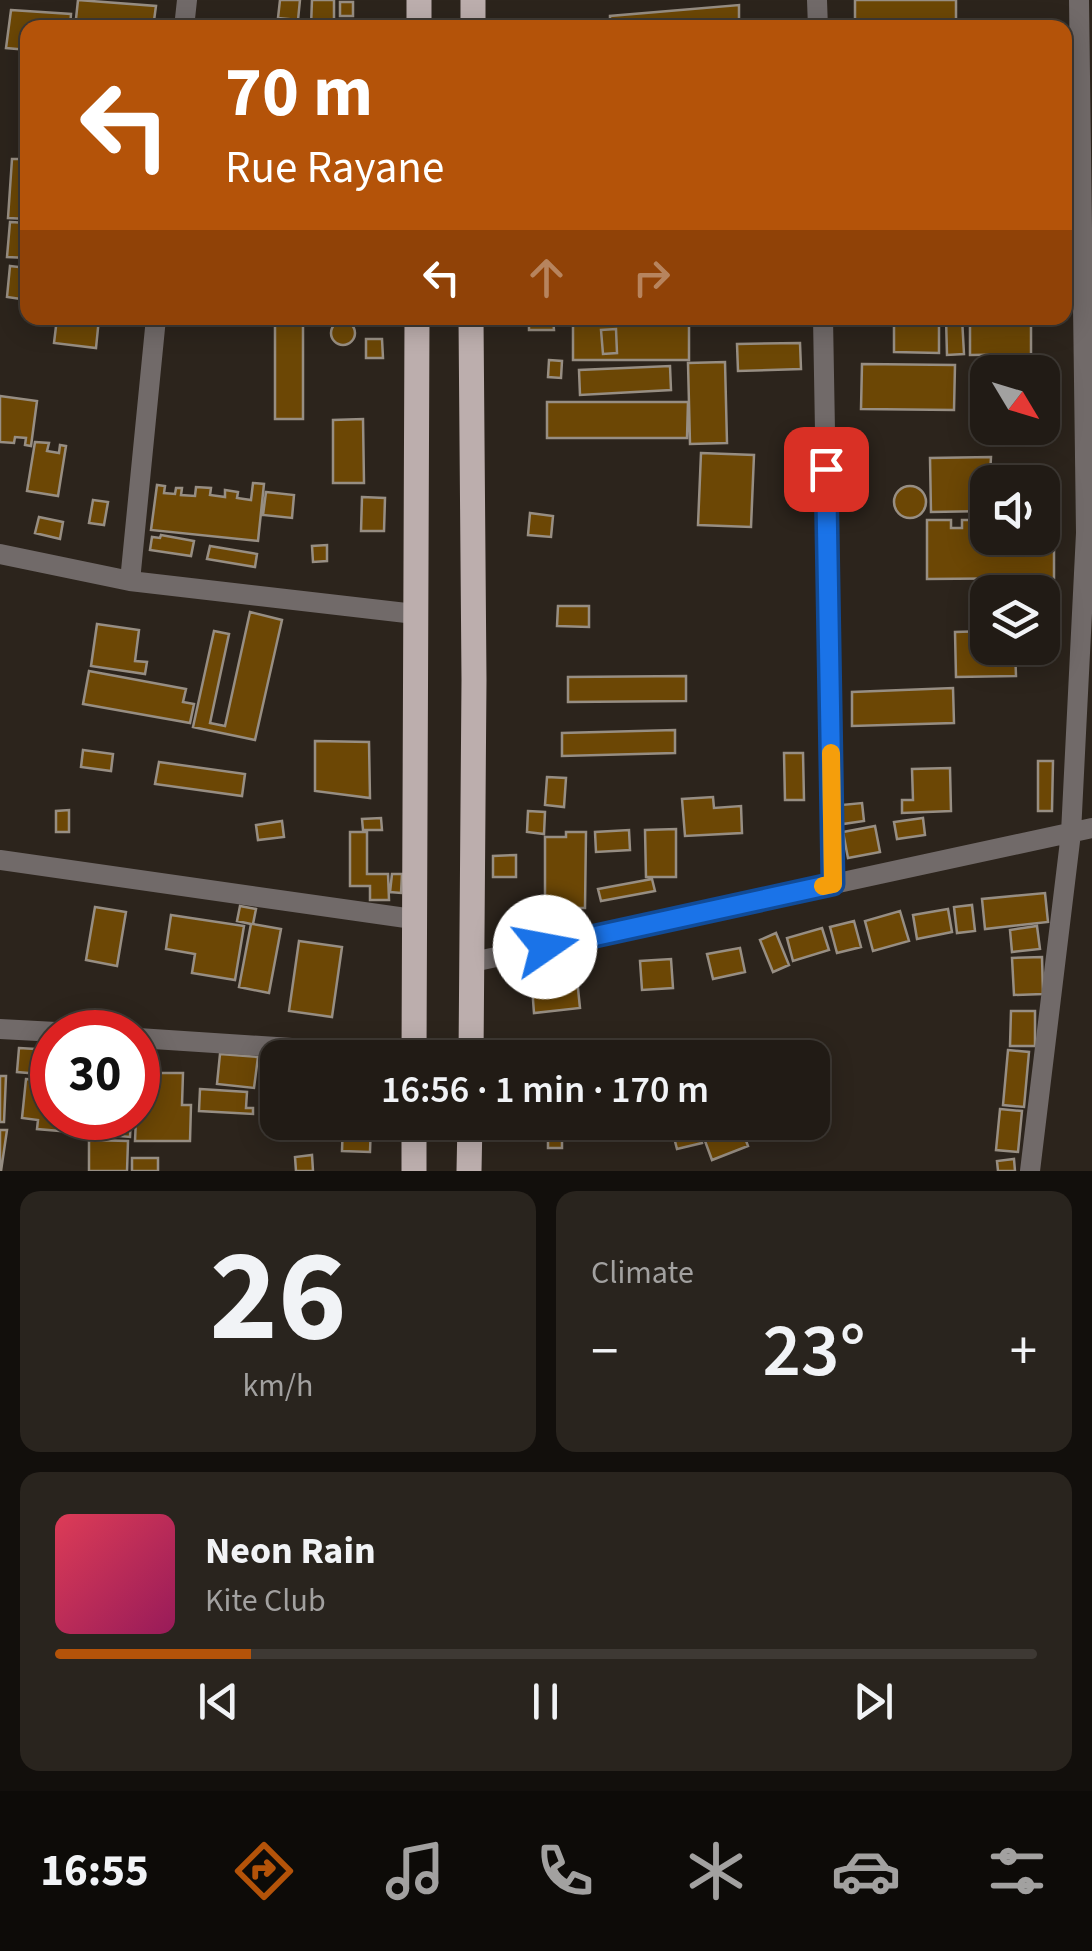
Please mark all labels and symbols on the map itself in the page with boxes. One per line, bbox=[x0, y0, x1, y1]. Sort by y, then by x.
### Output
north arrow bbox=[970, 355, 1060, 445]
pin bbox=[784, 427, 869, 512]
position arrow bbox=[493, 895, 597, 999]
speed limit sign: 30 bbox=[30, 1010, 160, 1140]

